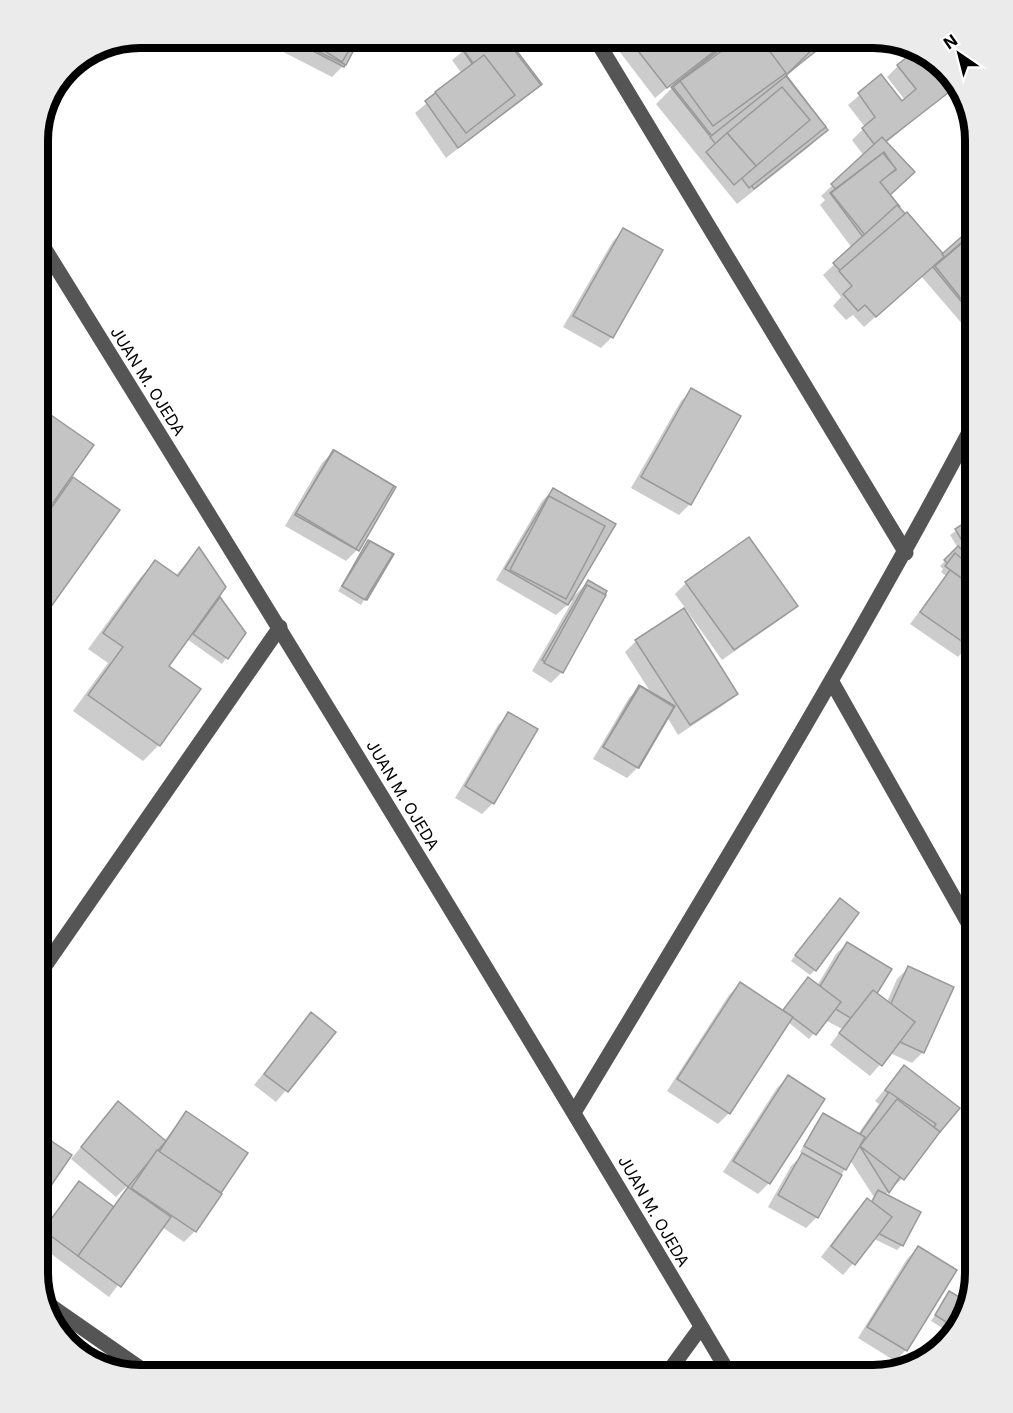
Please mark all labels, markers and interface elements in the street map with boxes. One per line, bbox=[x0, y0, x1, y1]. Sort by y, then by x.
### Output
north arrow bbox=[929, 24, 989, 84]
text: N bbox=[940, 30, 961, 53]
street label: JUAN M. OJEDA bbox=[106, 323, 190, 439]
street label: JUAN M. OJEDA bbox=[362, 736, 444, 854]
street label: JUAN M. OJEDA bbox=[614, 1152, 694, 1270]

